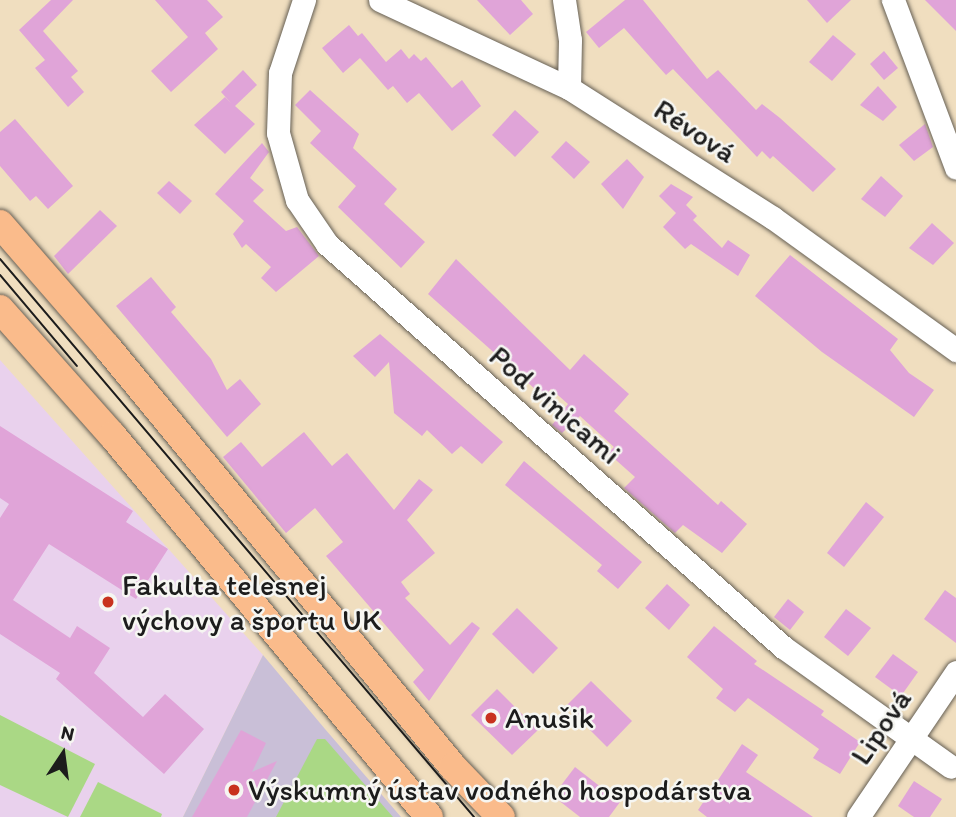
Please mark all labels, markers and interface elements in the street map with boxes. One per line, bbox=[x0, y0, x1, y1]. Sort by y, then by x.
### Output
street label: Révová bbox=[647, 91, 743, 171]
street label: Pod vinicami bbox=[482, 338, 628, 472]
place label: Fakulta telesnej výchovy a športu UK bbox=[122, 567, 381, 638]
marker: Fakulta telesnej výchovy a športu UK bbox=[100, 594, 116, 610]
street label: Lipová bbox=[843, 682, 919, 772]
place label: Anušik bbox=[505, 700, 594, 736]
marker: Anušik bbox=[483, 710, 499, 726]
north arrow bbox=[28, 719, 98, 789]
text: N bbox=[59, 720, 77, 746]
place label: Výskumný ústav vodného hospodárstva bbox=[248, 772, 753, 808]
marker: Výskumný ústav vodného hospodárstva bbox=[226, 782, 242, 798]

